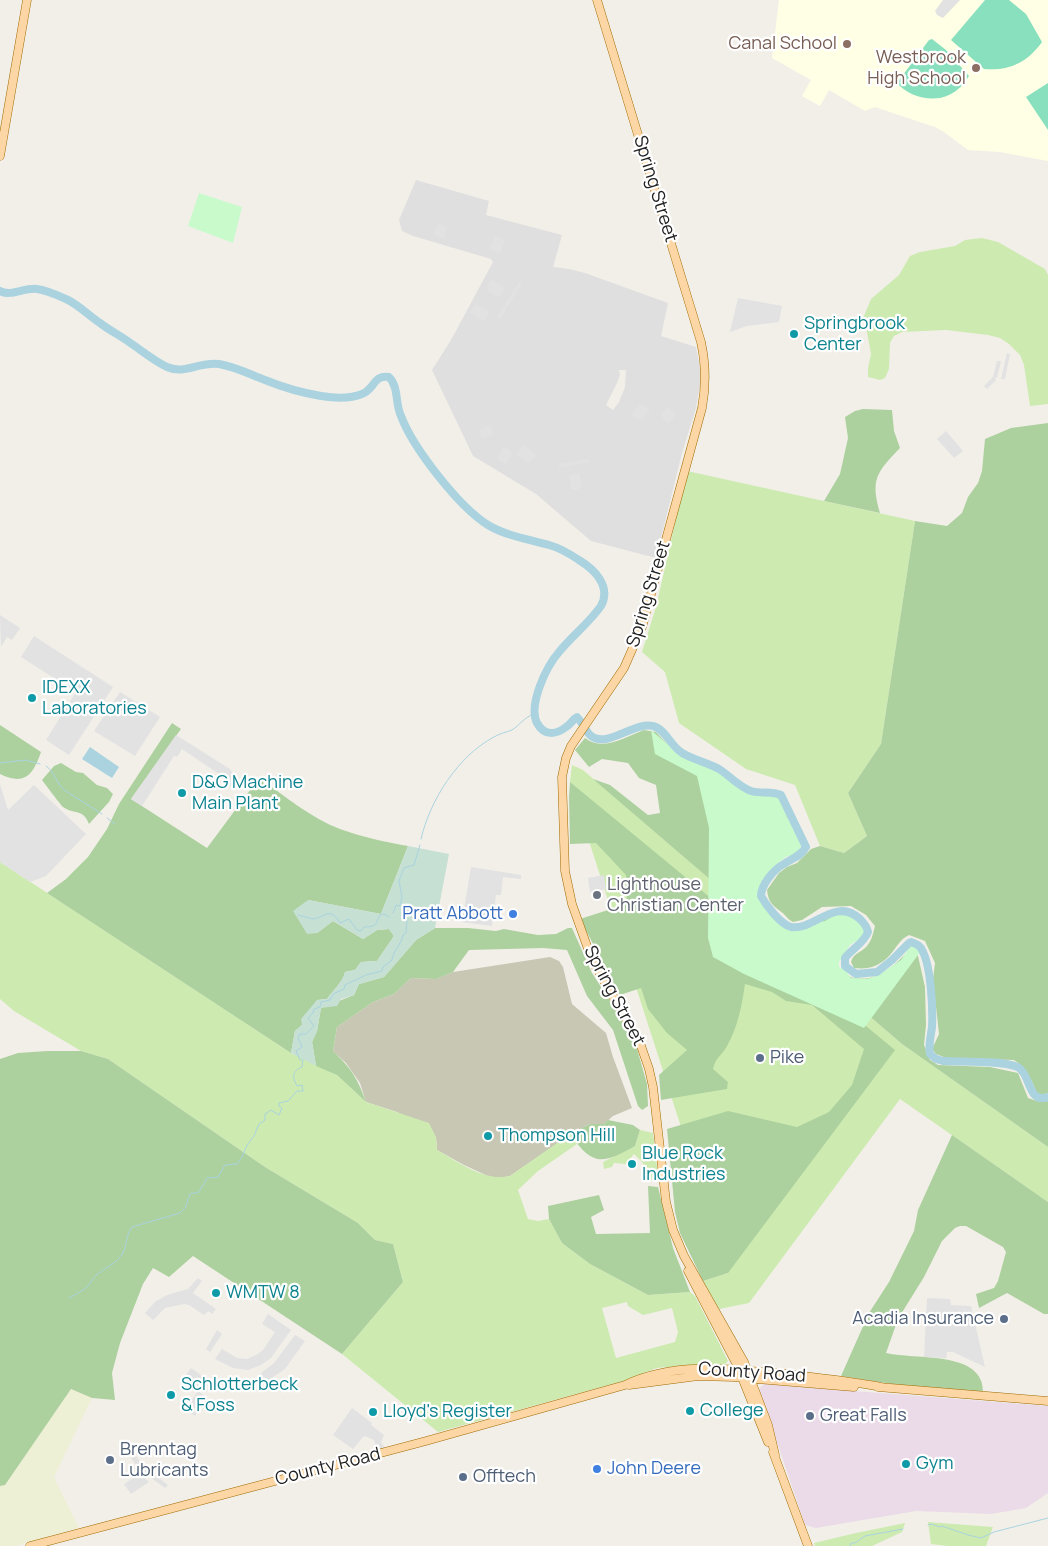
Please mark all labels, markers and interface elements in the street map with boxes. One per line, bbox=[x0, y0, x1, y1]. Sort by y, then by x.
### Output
place label: Canal School bbox=[728, 33, 837, 55]
marker: Canal School bbox=[841, 38, 853, 50]
place label: Westbrook High School bbox=[867, 47, 966, 90]
marker: Westbrook High School bbox=[970, 62, 982, 74]
street label: Spring Street bbox=[629, 133, 681, 245]
place label: Springbrook Center bbox=[804, 313, 905, 356]
marker: Springbrook Center bbox=[788, 328, 800, 340]
street label: Spring Street bbox=[623, 538, 675, 650]
place label: IDEXX Laboratories bbox=[42, 677, 147, 720]
marker: IDEXX Laboratories bbox=[26, 692, 38, 704]
place label: D&G Machine Main Plant bbox=[192, 772, 303, 814]
marker: D&G Machine Main Plant bbox=[176, 787, 188, 799]
place label: Lighthouse Christian Center bbox=[607, 874, 744, 916]
marker: Lighthouse Christian Center bbox=[591, 889, 603, 901]
place label: Pratt Abbott bbox=[402, 903, 503, 925]
marker: Pratt Abbott bbox=[507, 908, 519, 920]
street label: Spring Street bbox=[579, 942, 649, 1050]
place label: Pike bbox=[770, 1047, 804, 1069]
marker: Pike bbox=[754, 1052, 766, 1064]
place label: Thompson Hill bbox=[498, 1125, 615, 1147]
marker: Thompson Hill bbox=[482, 1130, 494, 1142]
place label: Blue Rock Industries bbox=[642, 1143, 726, 1186]
marker: Blue Rock Industries bbox=[626, 1158, 638, 1170]
place label: WMTW 8 bbox=[226, 1282, 300, 1304]
marker: WMTW 8 bbox=[210, 1287, 222, 1299]
place label: Acadia Insurance bbox=[852, 1308, 994, 1330]
marker: Acadia Insurance bbox=[998, 1313, 1010, 1325]
street label: County Road bbox=[698, 1358, 806, 1388]
place label: Schlotterbeck & Foss bbox=[181, 1374, 298, 1416]
marker: Schlotterbeck & Foss bbox=[165, 1389, 177, 1401]
place label: College bbox=[700, 1400, 764, 1422]
place label: Lloyd's Register bbox=[383, 1401, 512, 1423]
marker: College bbox=[684, 1405, 696, 1417]
place label: Great Falls bbox=[820, 1405, 907, 1427]
marker: Lloyd's Register bbox=[367, 1406, 379, 1418]
marker: Great Falls bbox=[804, 1410, 816, 1422]
place label: Brenntag Lubricants bbox=[120, 1439, 208, 1482]
street label: County Road bbox=[273, 1444, 383, 1490]
place label: Gym bbox=[916, 1453, 953, 1475]
marker: Brenntag Lubricants bbox=[104, 1454, 116, 1466]
place label: John Deere bbox=[607, 1458, 701, 1480]
marker: Gym bbox=[900, 1458, 912, 1470]
marker: John Deere bbox=[591, 1463, 603, 1475]
place label: Offtech bbox=[473, 1466, 536, 1488]
marker: Offtech bbox=[457, 1471, 469, 1483]

